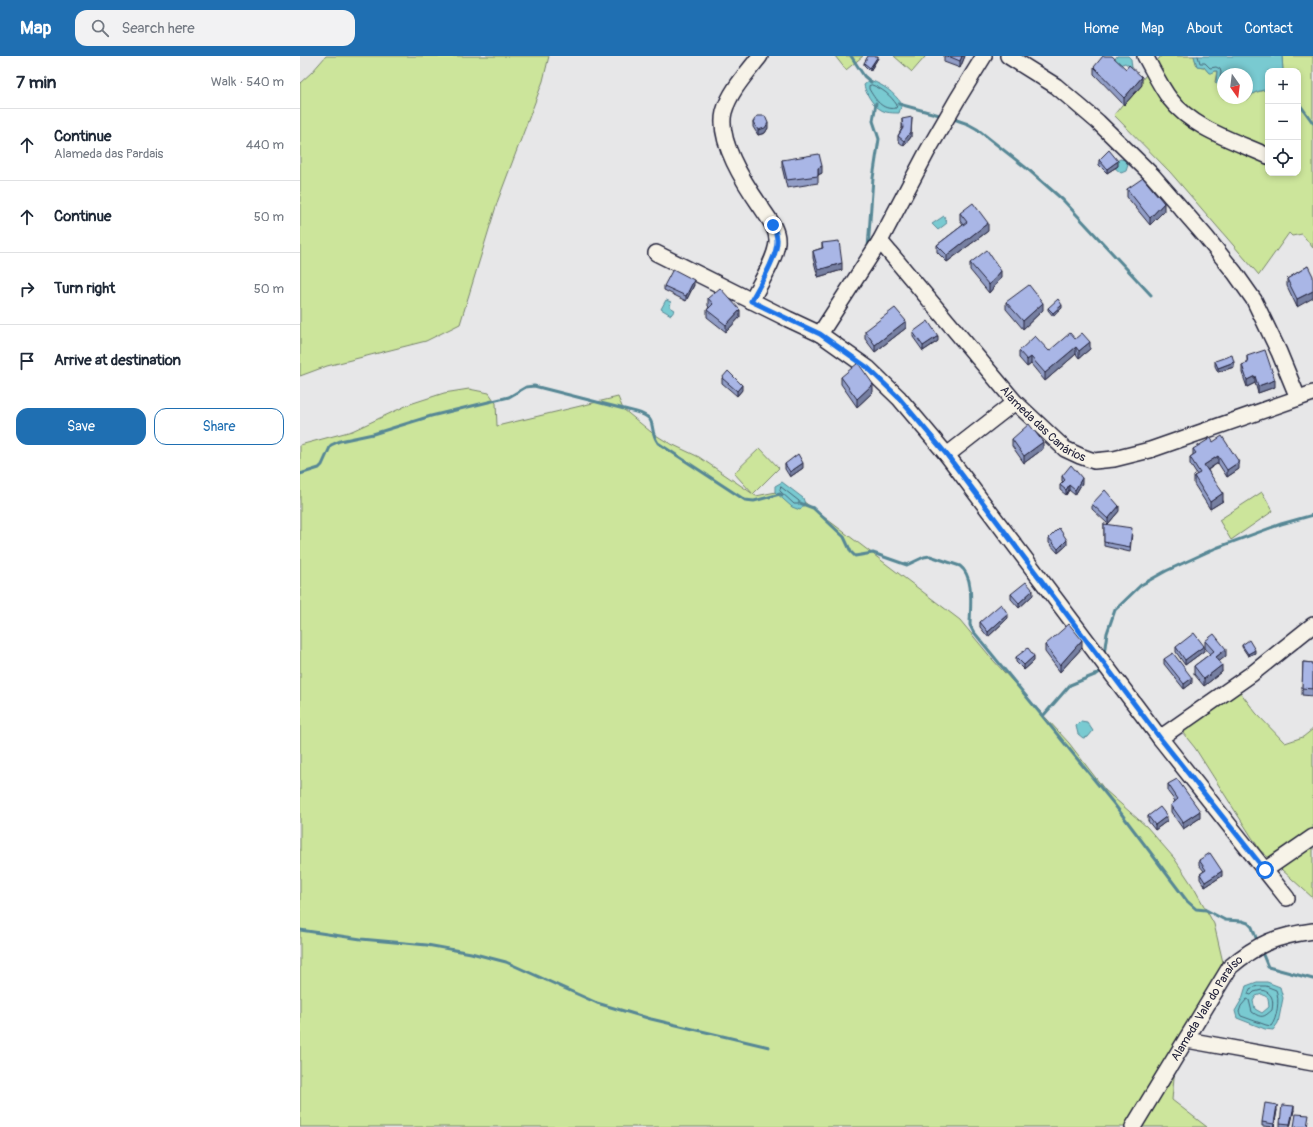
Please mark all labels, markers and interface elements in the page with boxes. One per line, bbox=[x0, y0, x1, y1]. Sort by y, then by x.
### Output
search box bbox=[75, 10, 355, 46]
text: Map bbox=[20, 16, 51, 40]
icon: search bbox=[89, 17, 111, 39]
text: Search here bbox=[121, 19, 195, 38]
text: Home bbox=[1084, 20, 1119, 37]
text: Map bbox=[1141, 20, 1164, 37]
text: About bbox=[1186, 20, 1222, 37]
text: Contact bbox=[1244, 20, 1293, 37]
north arrow bbox=[1217, 68, 1253, 104]
map controls bbox=[1265, 68, 1301, 176]
button: + bbox=[1265, 68, 1301, 104]
text: 7 min bbox=[16, 72, 56, 93]
text: Walk · 540 m bbox=[211, 74, 284, 90]
button: − bbox=[1265, 104, 1301, 140]
text: Continue bbox=[54, 127, 112, 146]
icon: ahead bbox=[16, 134, 38, 156]
text: 440 m bbox=[246, 137, 284, 153]
button: locate bbox=[1265, 140, 1301, 176]
text: Alameda das Pardais bbox=[54, 146, 163, 162]
icon: ahead bbox=[16, 206, 38, 228]
text: Continue bbox=[54, 207, 112, 226]
text: 50 m bbox=[254, 209, 284, 225]
route end bbox=[764, 216, 782, 234]
icon: right bbox=[16, 278, 38, 300]
text: Turn right bbox=[54, 279, 115, 298]
text: 50 m bbox=[254, 281, 284, 297]
icon: arrive bbox=[16, 350, 38, 372]
text: Arrive at destination bbox=[54, 351, 181, 370]
street label: Alameda das Canários bbox=[997, 383, 1088, 465]
button: Save bbox=[16, 408, 146, 445]
button: Share bbox=[154, 408, 284, 445]
route start bbox=[1256, 861, 1274, 879]
street label: Alameda Vale do Paraíso bbox=[1167, 952, 1246, 1064]

